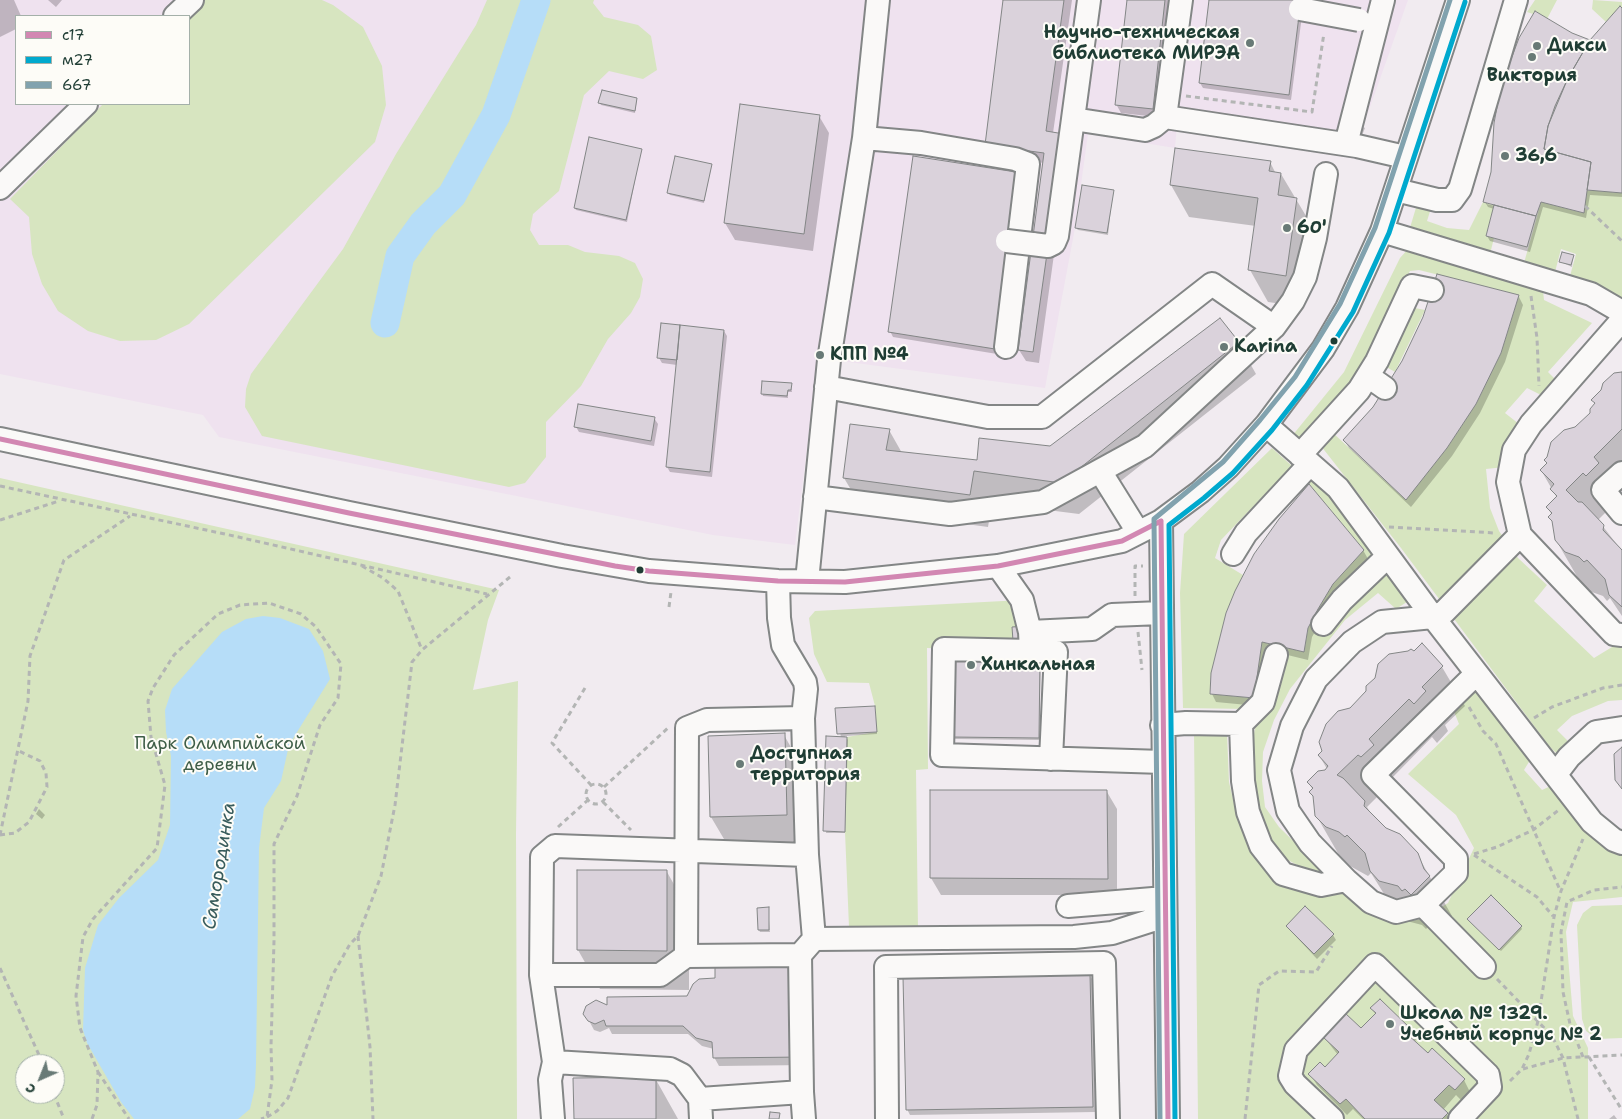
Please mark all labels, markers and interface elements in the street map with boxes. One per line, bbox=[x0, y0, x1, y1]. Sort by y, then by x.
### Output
legend bbox=[15, 15, 190, 105]
place label: Научно-техническая библиотека МИРЭА bbox=[1044, 22, 1240, 64]
text: с17 bbox=[62, 25, 85, 45]
place label: Дикси bbox=[1547, 35, 1607, 57]
marker: Научно-техническая библиотека МИРЭА bbox=[1244, 37, 1256, 49]
marker: Дикси bbox=[1531, 40, 1543, 52]
text: м27 bbox=[62, 50, 93, 70]
marker: Виктория bbox=[1526, 51, 1538, 63]
place label: Виктория bbox=[1487, 65, 1577, 87]
text: 667 bbox=[62, 75, 91, 95]
place label: 36,6 bbox=[1515, 145, 1557, 167]
marker: 36,6 bbox=[1499, 150, 1511, 162]
place label: 60' bbox=[1297, 217, 1327, 239]
marker: 60' bbox=[1281, 222, 1293, 234]
place label: Karina bbox=[1234, 336, 1297, 358]
unlabelled marker bbox=[1329, 336, 1339, 346]
marker: Karina bbox=[1218, 341, 1230, 353]
place label: КПП №4 bbox=[830, 344, 909, 366]
marker: КПП №4 bbox=[814, 349, 826, 361]
unlabelled marker bbox=[635, 565, 645, 575]
place label: Хинкальная bbox=[981, 654, 1095, 676]
marker: Хинкальная bbox=[965, 659, 977, 671]
park label: Парк Олимпийской деревни bbox=[134, 733, 306, 776]
place label: Доступная территория bbox=[750, 743, 860, 786]
marker: Доступная территория bbox=[734, 758, 746, 770]
water label: Самородинка bbox=[199, 801, 241, 931]
place label: Школа № 1329. Учебный корпус № 2 bbox=[1400, 1003, 1602, 1046]
marker: Школа № 1329. Учебный корпус № 2 bbox=[1384, 1018, 1396, 1030]
north arrow bbox=[15, 1054, 65, 1104]
text: С bbox=[21, 1080, 40, 1099]

